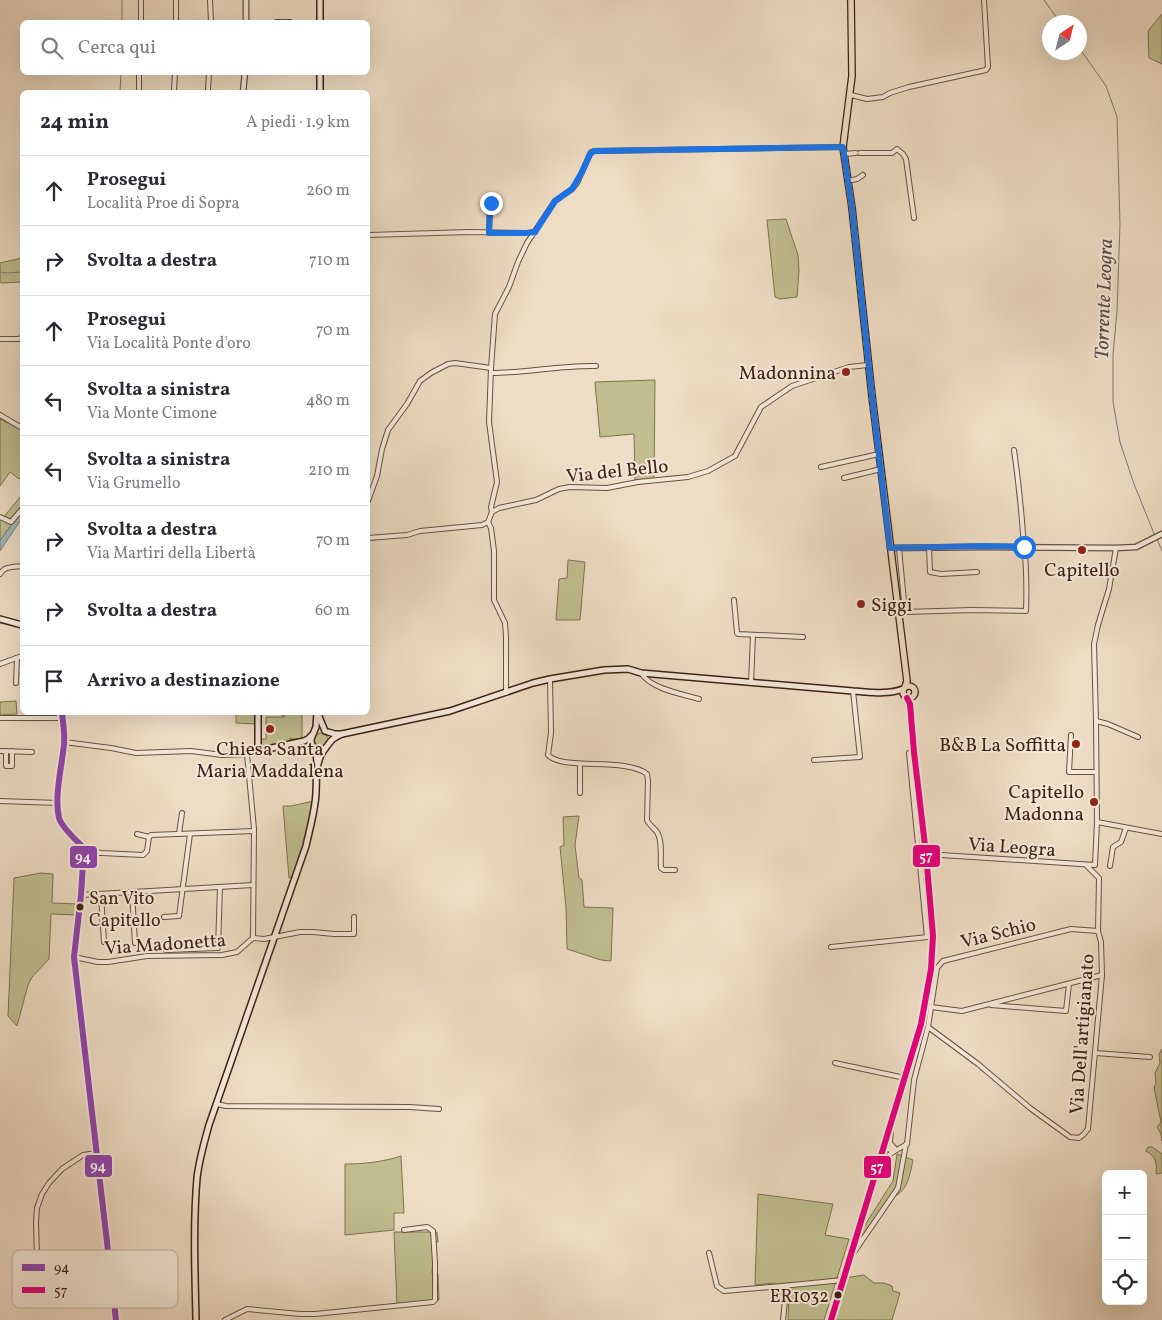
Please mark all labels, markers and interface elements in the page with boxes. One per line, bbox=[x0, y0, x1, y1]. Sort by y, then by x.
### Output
north arrow bbox=[1042, 15, 1087, 60]
search box bbox=[20, 20, 370, 75]
icon: search bbox=[38, 34, 66, 62]
text: Cerca qui bbox=[78, 35, 156, 61]
text: 24 min bbox=[40, 108, 109, 137]
text: A piedi · 1.9 km bbox=[246, 112, 350, 134]
text: Prosegui bbox=[87, 167, 166, 193]
icon: ahead bbox=[40, 177, 68, 205]
text: 260 m bbox=[306, 180, 350, 202]
route end bbox=[480, 192, 503, 215]
text: Località Proe di Sopra bbox=[87, 193, 240, 215]
water label: Torrente Leogra bbox=[1089, 238, 1121, 360]
icon: right bbox=[40, 247, 68, 275]
text: Svolta a destra bbox=[87, 248, 217, 274]
text: 710 m bbox=[309, 250, 350, 272]
text: Prosegui bbox=[87, 307, 166, 333]
icon: ahead bbox=[40, 317, 68, 345]
text: 70 m bbox=[316, 320, 350, 342]
text: Via Località Ponte d'oro bbox=[87, 333, 251, 355]
place label: Madonnina bbox=[739, 361, 836, 387]
marker: Madonnina bbox=[840, 366, 852, 378]
text: Svolta a sinistra bbox=[87, 377, 230, 403]
icon: left bbox=[40, 387, 68, 415]
text: 480 m bbox=[306, 390, 350, 412]
text: Via Monte Cimone bbox=[87, 403, 217, 425]
text: Svolta a sinistra bbox=[87, 447, 230, 473]
street label: Via del Bello bbox=[565, 454, 670, 490]
icon: left bbox=[40, 457, 68, 485]
text: 210 m bbox=[308, 460, 350, 482]
text: Via Grumello bbox=[87, 473, 180, 495]
text: Svolta a destra bbox=[87, 517, 217, 543]
icon: right bbox=[40, 527, 68, 555]
text: 70 m bbox=[316, 530, 350, 552]
route start bbox=[1013, 536, 1036, 559]
text: Via Martiri della Libertà bbox=[87, 543, 256, 565]
marker: Capitello bbox=[1076, 544, 1088, 556]
place label: Capitello bbox=[1044, 558, 1120, 584]
place label: Siggi bbox=[871, 593, 913, 619]
icon: right bbox=[40, 597, 68, 625]
text: Svolta a destra bbox=[87, 598, 217, 624]
marker: Siggi bbox=[855, 598, 867, 610]
text: 60 m bbox=[315, 600, 350, 622]
icon: arrive bbox=[40, 667, 68, 695]
text: Arrivo a destinazione bbox=[87, 668, 280, 694]
marker: Chiesa Santa Maria Maddalena bbox=[264, 723, 276, 735]
place label: B&B La Soffitta bbox=[939, 733, 1066, 759]
place label: Chiesa Santa Maria Maddalena bbox=[196, 737, 344, 785]
marker: B&B La Soffitta bbox=[1070, 738, 1082, 750]
place label: Capitello Madonna bbox=[1004, 780, 1084, 828]
marker: Capitello Madonna bbox=[1088, 796, 1100, 808]
street label: Via Leogra bbox=[967, 832, 1057, 864]
line badge: 57 bbox=[912, 844, 941, 868]
line badge: 94 bbox=[69, 845, 98, 869]
text: 57 bbox=[919, 848, 933, 867]
text: 94 bbox=[75, 849, 91, 868]
place label: San Vito Capitello bbox=[89, 887, 160, 934]
marker: San Vito Capitello bbox=[75, 902, 85, 912]
street label: Via Schio bbox=[958, 912, 1039, 956]
street label: Via Madonetta bbox=[103, 928, 227, 962]
street label: Via Dell'artigianato bbox=[1064, 953, 1102, 1115]
line badge: 94 bbox=[84, 1154, 113, 1178]
line badge: 57 bbox=[863, 1155, 892, 1179]
text: 94 bbox=[90, 1158, 106, 1177]
text: 57 bbox=[870, 1159, 884, 1178]
map controls bbox=[1102, 1170, 1147, 1305]
button: + bbox=[1102, 1170, 1147, 1215]
button: − bbox=[1102, 1215, 1147, 1260]
legend bbox=[12, 1250, 178, 1308]
text: 94 bbox=[54, 1259, 69, 1278]
button: locate bbox=[1102, 1260, 1147, 1305]
text: 57 bbox=[54, 1282, 68, 1301]
place label: ER1032 bbox=[770, 1285, 829, 1310]
marker: ER1032 bbox=[833, 1290, 843, 1300]

